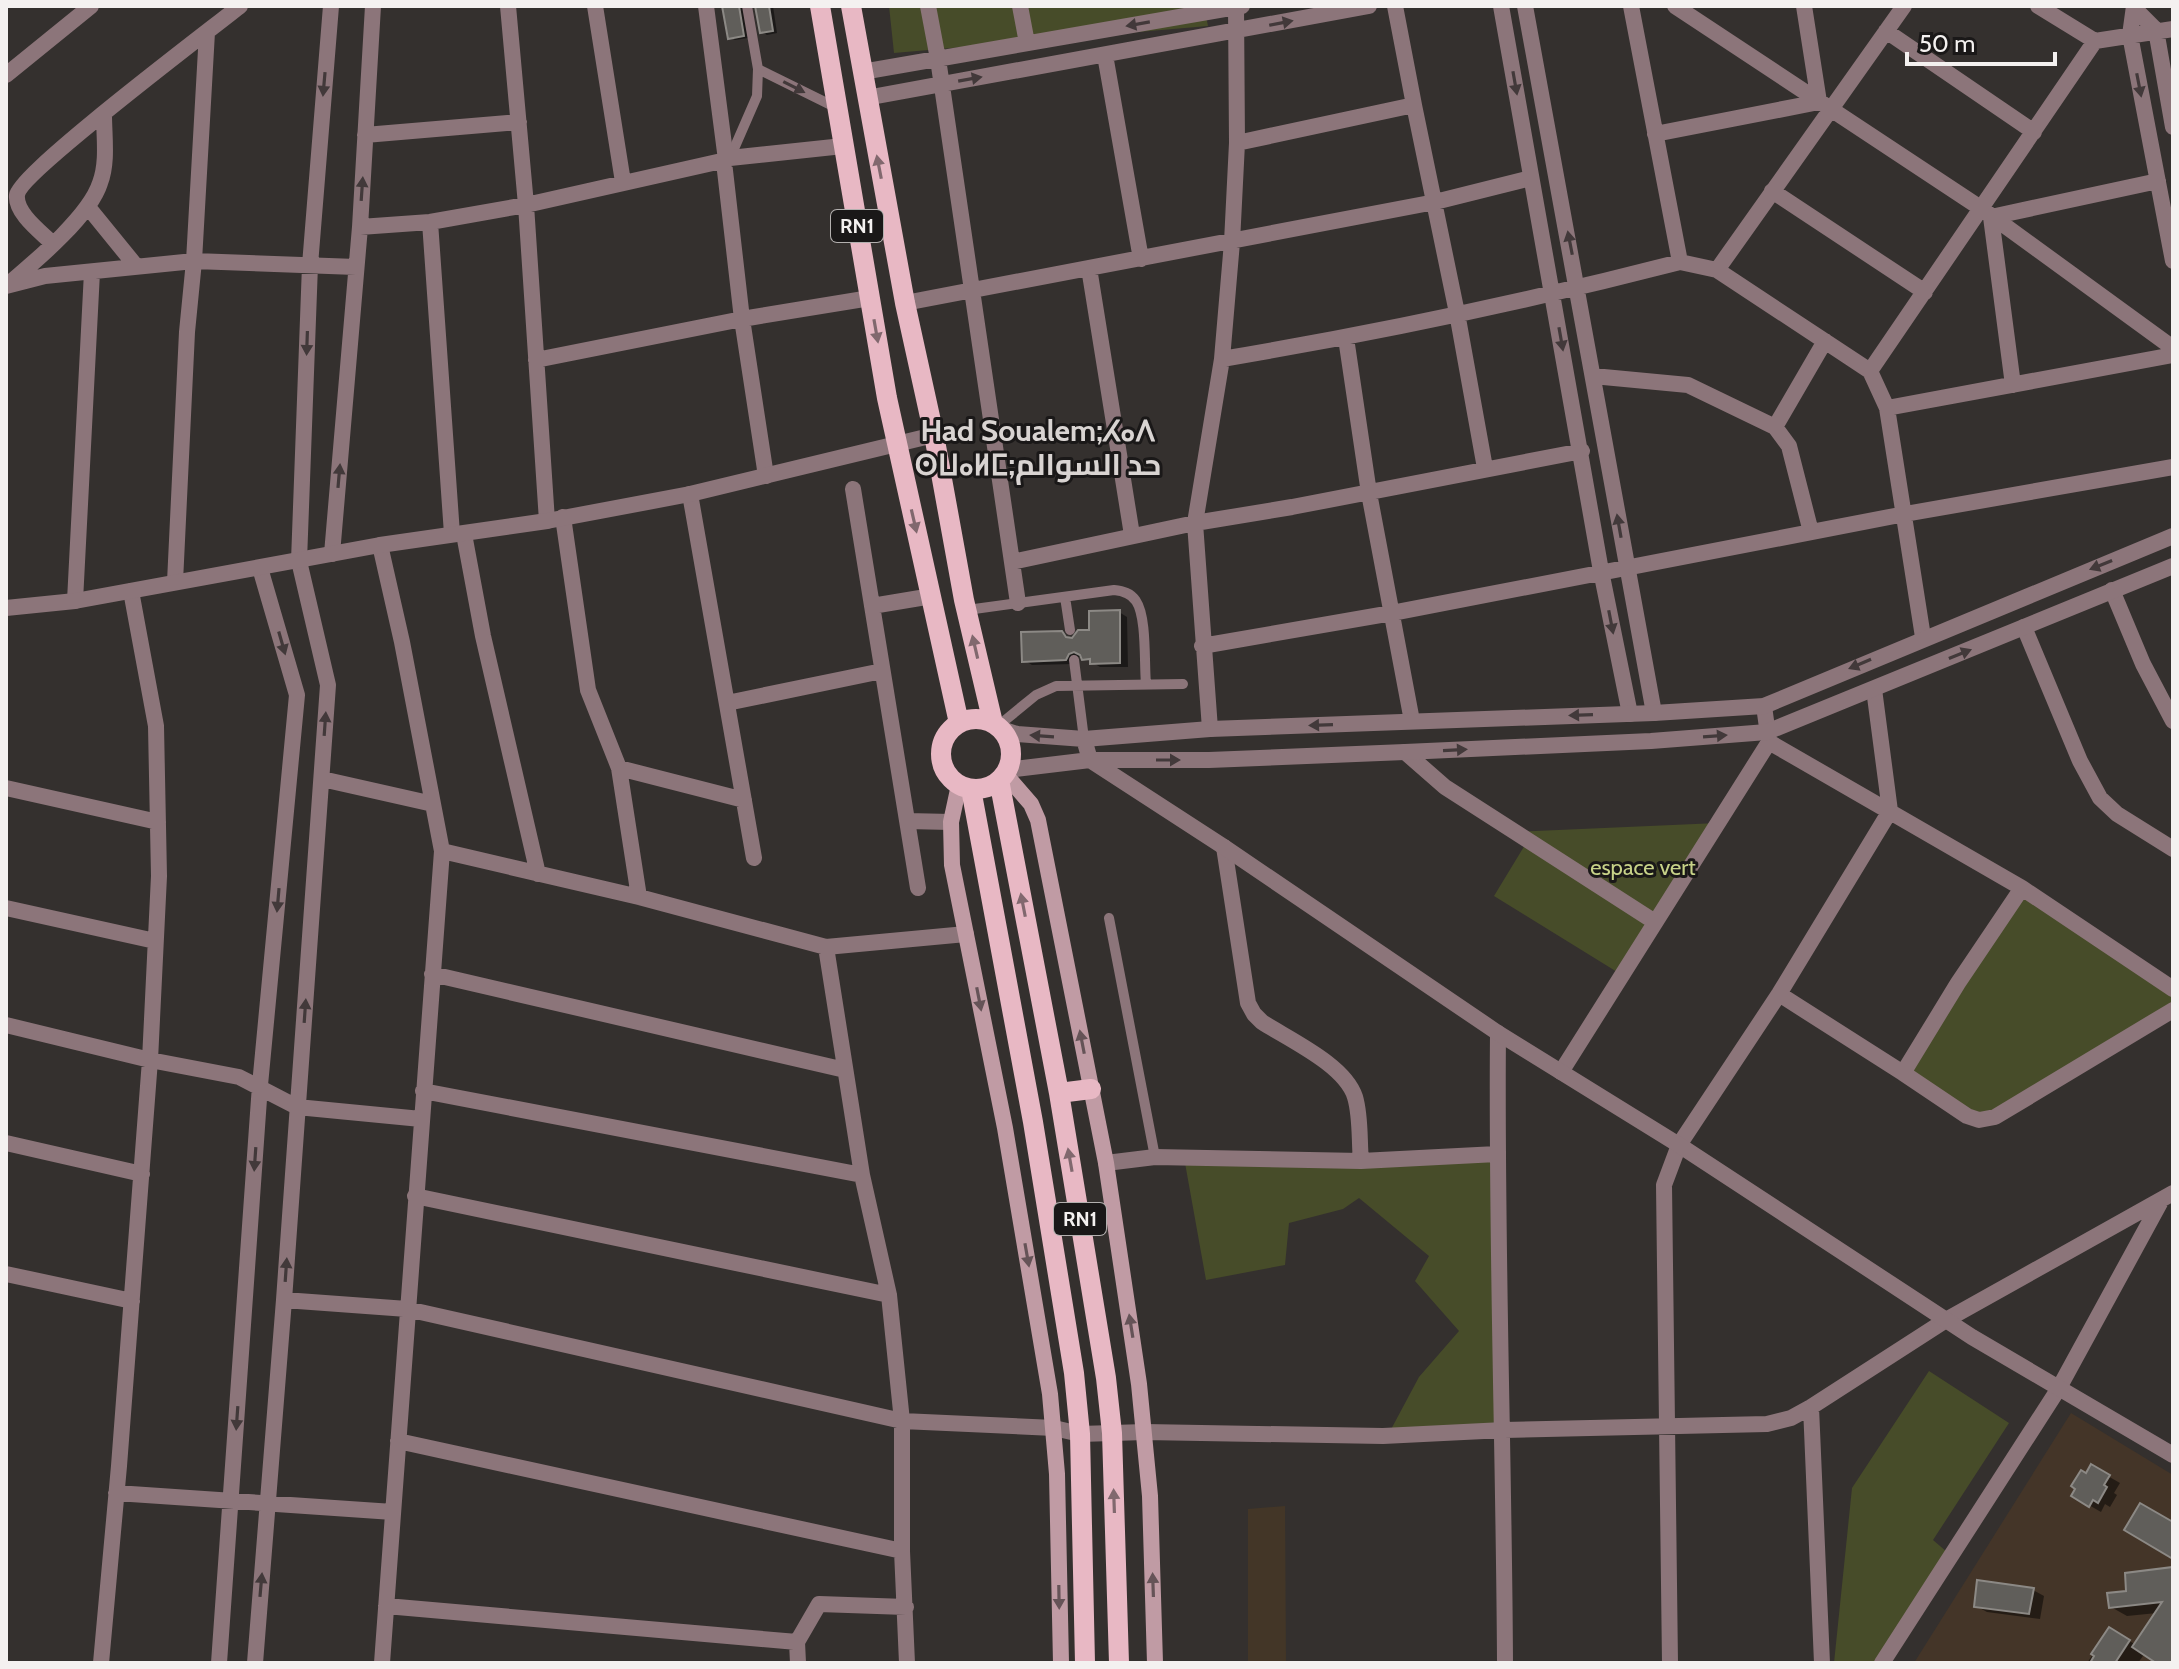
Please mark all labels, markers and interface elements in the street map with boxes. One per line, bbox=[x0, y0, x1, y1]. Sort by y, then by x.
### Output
scale bar bbox=[1907, 16, 2055, 66]
one-way arrow bbox=[1269, 17, 1294, 29]
one-way arrow bbox=[1125, 19, 1150, 31]
text: 50 m bbox=[1919, 29, 1975, 58]
one-way arrow bbox=[1509, 71, 1521, 96]
one-way arrow bbox=[318, 72, 331, 97]
one-way arrow bbox=[958, 73, 983, 85]
one-way arrow bbox=[2134, 73, 2146, 98]
one-way arrow bbox=[782, 80, 805, 94]
one-way arrow bbox=[873, 154, 885, 179]
one-way arrow bbox=[356, 176, 369, 201]
road number: RN1 bbox=[831, 210, 883, 242]
one-way arrow bbox=[1563, 230, 1575, 255]
one-way arrow bbox=[870, 319, 883, 344]
one-way arrow bbox=[1556, 326, 1568, 351]
one-way arrow bbox=[301, 331, 314, 356]
district label: Had Soualem;ⵃⴰⴷ ⵙⵡⴰⵍⵎ;حد السوالم bbox=[915, 412, 1161, 485]
one-way arrow bbox=[333, 463, 346, 488]
one-way arrow bbox=[909, 508, 921, 533]
one-way arrow bbox=[1612, 514, 1624, 539]
one-way arrow bbox=[2089, 559, 2113, 572]
one-way arrow bbox=[1606, 610, 1618, 635]
one-way arrow bbox=[276, 631, 289, 655]
one-way arrow bbox=[969, 634, 981, 659]
one-way arrow bbox=[1948, 647, 1971, 660]
one-way arrow bbox=[1849, 658, 1872, 671]
one-way arrow bbox=[1568, 709, 1593, 722]
one-way arrow bbox=[319, 711, 332, 736]
one-way arrow bbox=[1308, 718, 1333, 731]
one-way arrow bbox=[1029, 729, 1054, 742]
one-way arrow bbox=[1703, 729, 1728, 742]
one-way arrow bbox=[1443, 743, 1468, 756]
one-way arrow bbox=[1156, 754, 1181, 766]
park label: espace vert bbox=[1590, 854, 1696, 881]
one-way arrow bbox=[271, 887, 284, 912]
one-way arrow bbox=[1016, 892, 1029, 917]
one-way arrow bbox=[974, 987, 986, 1012]
one-way arrow bbox=[299, 998, 312, 1023]
one-way arrow bbox=[1075, 1030, 1088, 1055]
one-way arrow bbox=[248, 1146, 261, 1171]
one-way arrow bbox=[1063, 1148, 1076, 1173]
road number: RN1 bbox=[1054, 1203, 1106, 1235]
one-way arrow bbox=[1021, 1243, 1033, 1268]
one-way arrow bbox=[280, 1257, 293, 1282]
one-way arrow bbox=[1124, 1313, 1137, 1338]
one-way arrow bbox=[230, 1406, 243, 1431]
one-way arrow bbox=[1108, 1488, 1121, 1513]
one-way arrow bbox=[255, 1572, 268, 1597]
one-way arrow bbox=[1146, 1572, 1159, 1597]
one-way arrow bbox=[1053, 1585, 1066, 1610]

